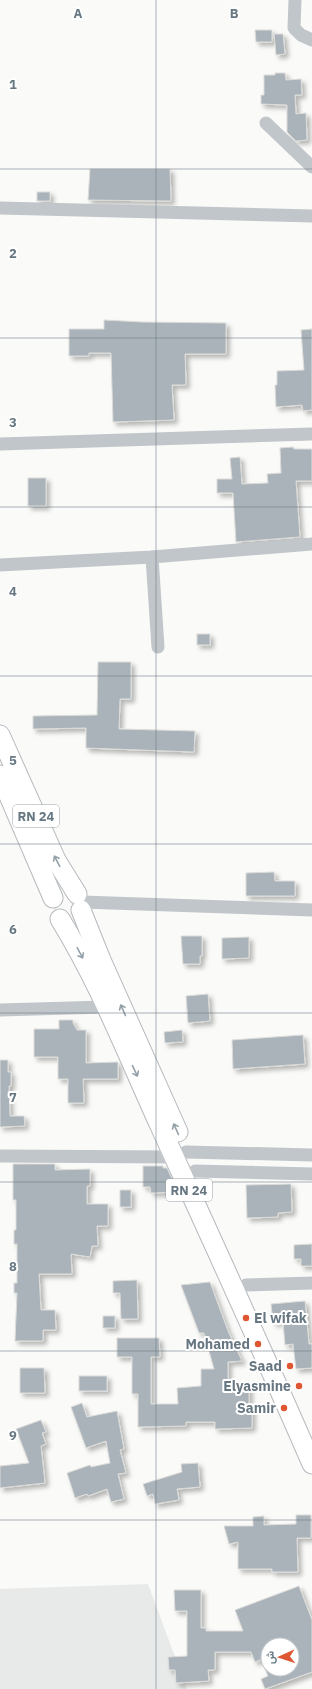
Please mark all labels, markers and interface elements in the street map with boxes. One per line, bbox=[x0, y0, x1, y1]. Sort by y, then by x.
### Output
text: A bbox=[74, 5, 83, 22]
text: B bbox=[230, 5, 239, 22]
text: 1 bbox=[9, 76, 17, 93]
text: 2 bbox=[9, 245, 17, 262]
text: 3 bbox=[9, 414, 17, 431]
text: 4 bbox=[9, 583, 17, 600]
text: 5 bbox=[9, 752, 17, 769]
road number: RN 24 bbox=[13, 805, 59, 827]
one-way arrow bbox=[52, 855, 60, 867]
text: 6 bbox=[9, 921, 17, 938]
one-way arrow bbox=[77, 947, 84, 959]
one-way arrow bbox=[119, 1005, 126, 1017]
one-way arrow bbox=[132, 1064, 139, 1076]
text: 7 bbox=[9, 1089, 17, 1106]
one-way arrow bbox=[172, 1124, 179, 1136]
road number: RN 24 bbox=[166, 1179, 212, 1201]
text: 8 bbox=[9, 1258, 17, 1275]
place label: El wifak bbox=[254, 1309, 308, 1327]
marker: El wifak bbox=[241, 1313, 251, 1323]
place label: Mohamed bbox=[185, 1335, 250, 1353]
marker: Mohamed bbox=[253, 1339, 263, 1349]
place label: Saad bbox=[249, 1357, 282, 1375]
marker: Saad bbox=[285, 1361, 295, 1371]
place label: Elyasmine bbox=[223, 1377, 291, 1395]
marker: Elyasmine bbox=[294, 1381, 304, 1391]
place label: Samir bbox=[237, 1399, 276, 1417]
marker: Samir bbox=[279, 1403, 289, 1413]
text: 9 bbox=[9, 1427, 17, 1444]
north arrow bbox=[260, 1637, 300, 1677]
text: ش bbox=[263, 1651, 277, 1664]

